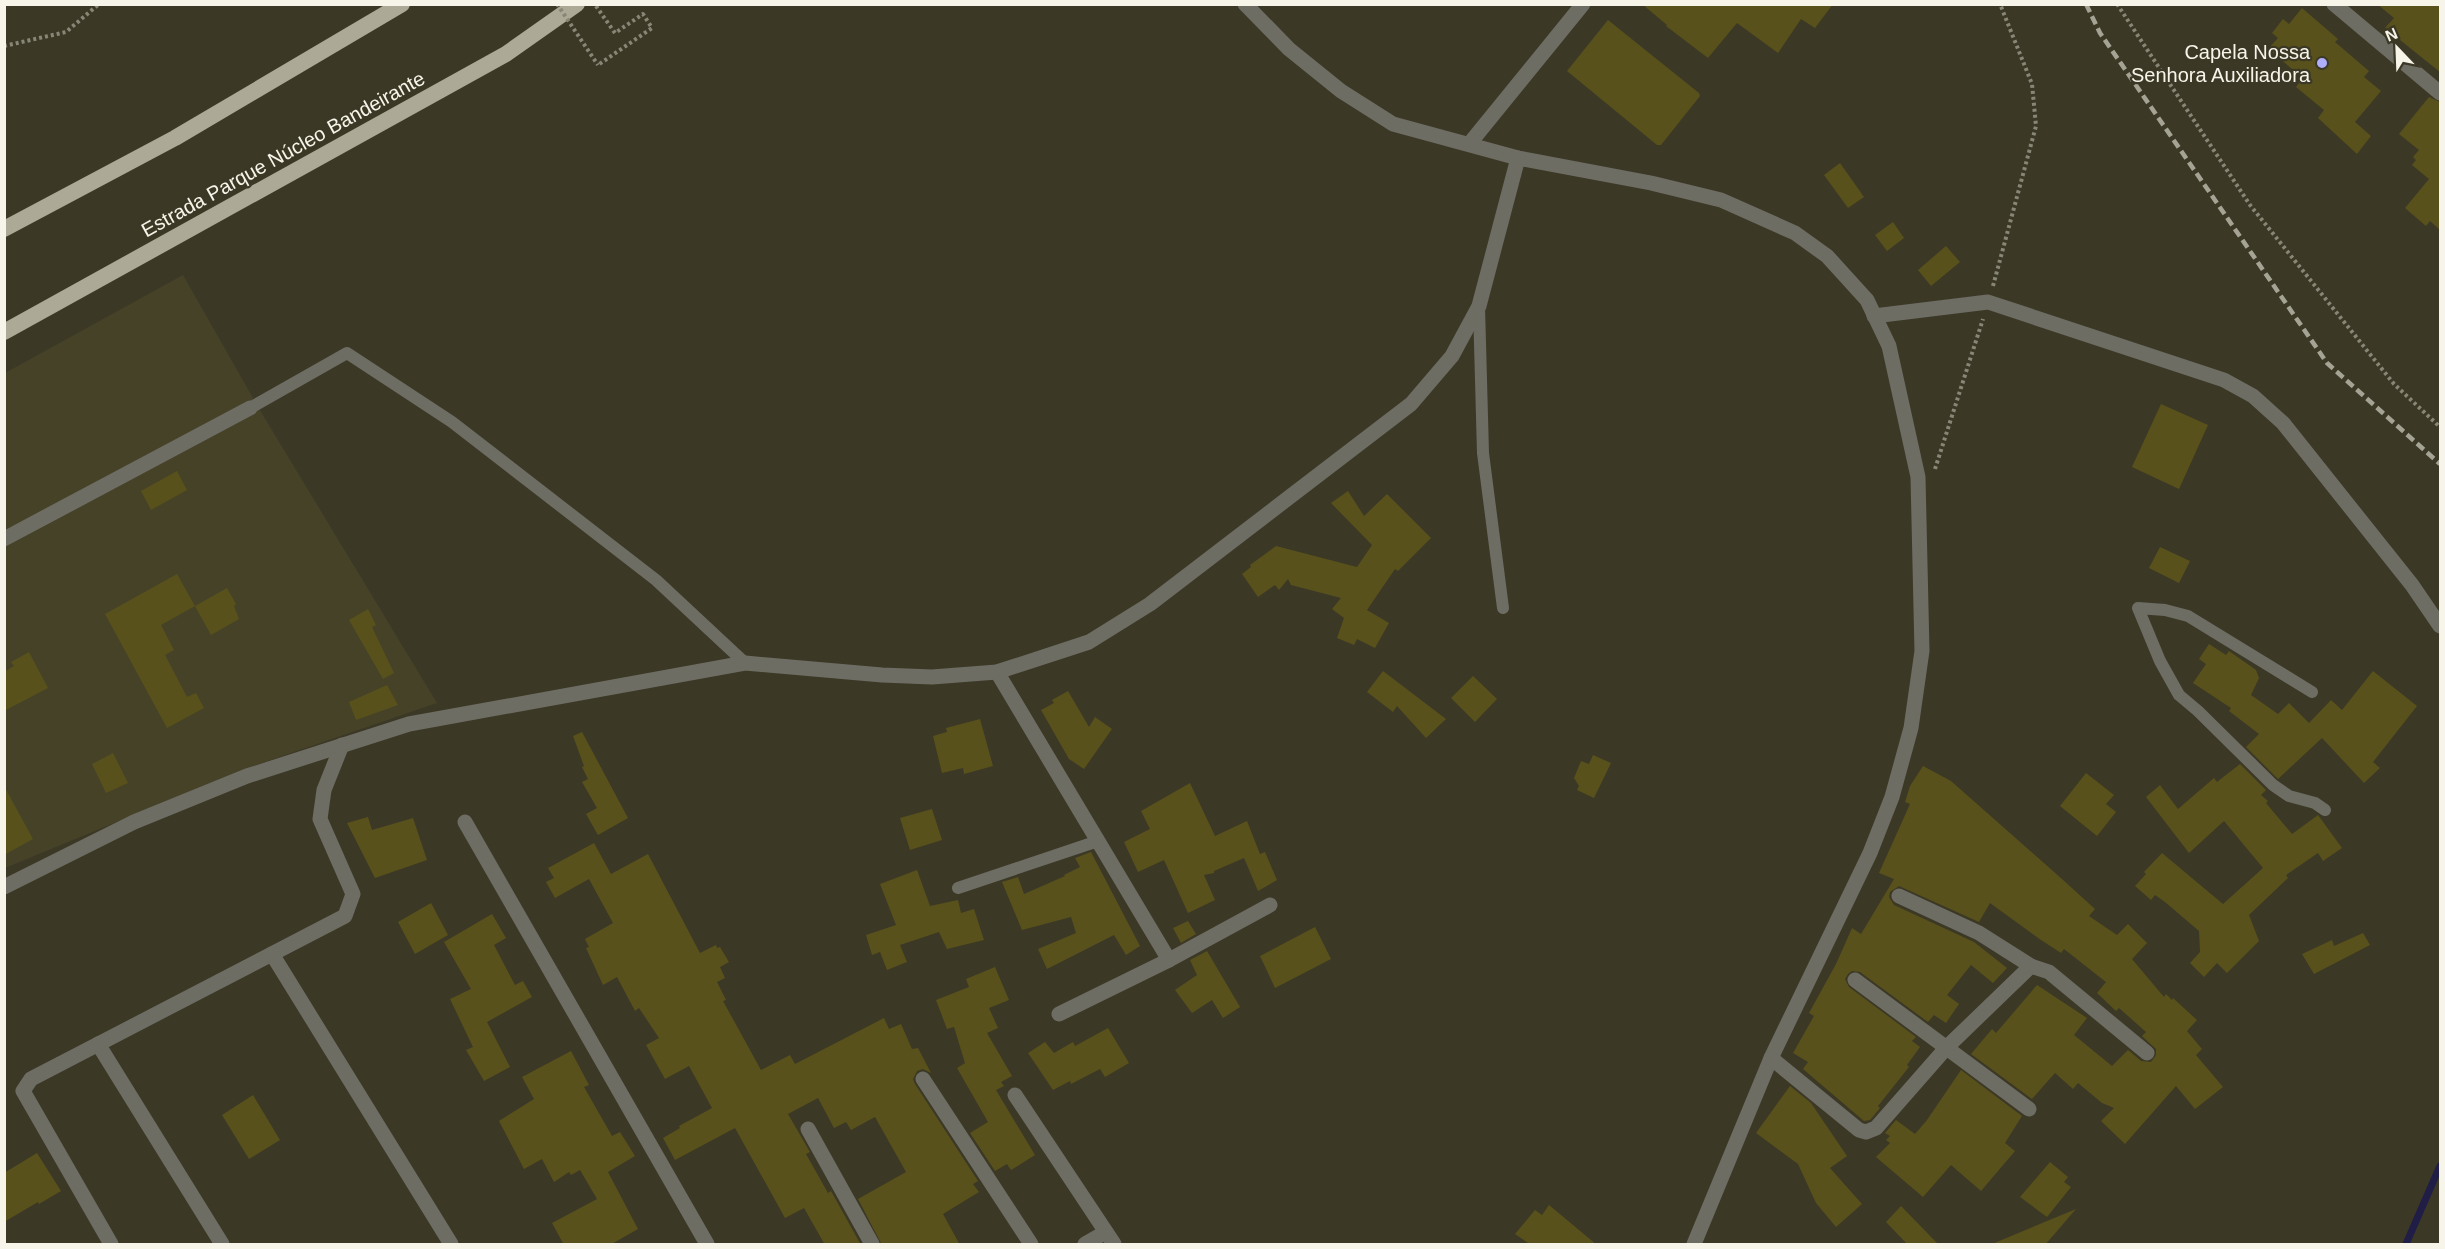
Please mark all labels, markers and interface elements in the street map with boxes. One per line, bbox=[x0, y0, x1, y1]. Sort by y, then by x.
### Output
north arrow bbox=[2367, 18, 2427, 78]
text: N bbox=[2383, 25, 2400, 45]
place label: Capela Nossa Senhora Auxiliadora bbox=[2131, 41, 2311, 86]
marker: Capela Nossa Senhora Auxiliadora bbox=[2315, 56, 2329, 70]
street label: Estrada Parque Núcleo Bandeirante bbox=[138, 67, 428, 241]

